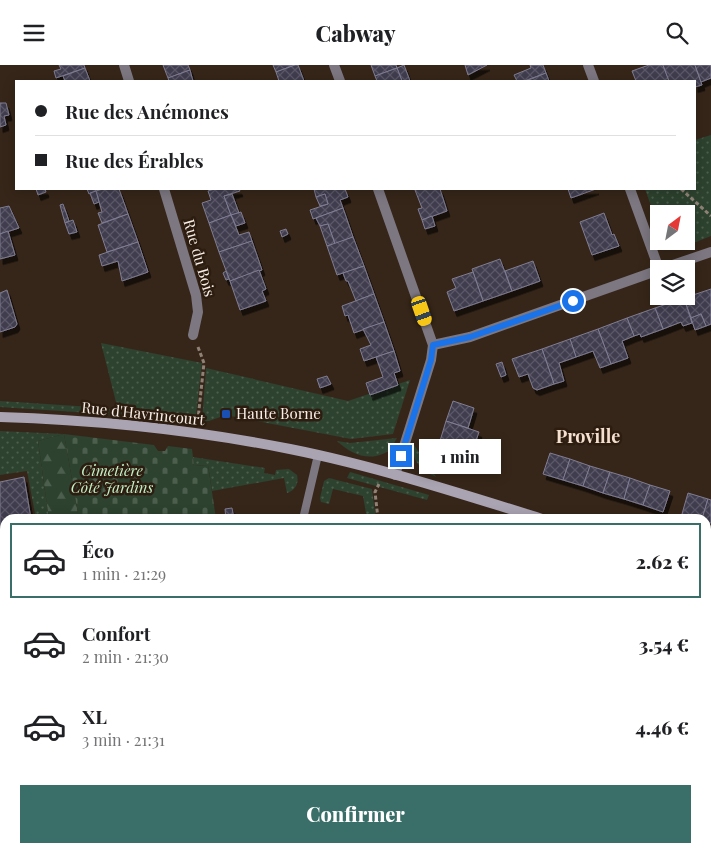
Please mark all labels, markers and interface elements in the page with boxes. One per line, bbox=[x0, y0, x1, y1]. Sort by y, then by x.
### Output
text: Cabway bbox=[316, 18, 395, 48]
icon: menu bbox=[20, 19, 48, 47]
icon: search bbox=[663, 19, 691, 47]
text: Rue des Anémones bbox=[65, 98, 229, 124]
text: Rue des Érables bbox=[65, 147, 204, 173]
north arrow bbox=[650, 205, 695, 250]
map controls bbox=[650, 205, 695, 305]
street label: Rue du Bois bbox=[179, 217, 221, 299]
button: layers bbox=[650, 260, 695, 305]
route start bbox=[562, 290, 584, 312]
car bbox=[410, 294, 433, 328]
street label: Rue d'Havrincourt bbox=[81, 397, 206, 429]
place label: Haute Borne bbox=[236, 403, 321, 423]
marker: Haute Borne bbox=[220, 408, 232, 420]
district label: Proville bbox=[556, 424, 620, 448]
callout: 1 min bbox=[418, 439, 501, 473]
route end bbox=[390, 445, 412, 467]
text: 1 min bbox=[440, 446, 480, 467]
park label: Cimetière Côté Jardins bbox=[71, 460, 153, 497]
text: Éco bbox=[82, 537, 114, 563]
icon: car bbox=[22, 538, 67, 583]
text: 2.62 € bbox=[636, 548, 689, 574]
text: 1 min · 21:29 bbox=[82, 563, 166, 584]
text: Confort bbox=[82, 620, 150, 646]
icon: car bbox=[22, 621, 67, 666]
text: 3.54 € bbox=[639, 631, 689, 657]
text: 2 min · 21:30 bbox=[82, 646, 169, 667]
text: XL bbox=[82, 703, 107, 729]
icon: car bbox=[22, 704, 67, 749]
text: 4.46 € bbox=[635, 714, 689, 740]
text: 3 min · 21:31 bbox=[82, 729, 165, 750]
button: Confirmer bbox=[20, 785, 691, 843]

